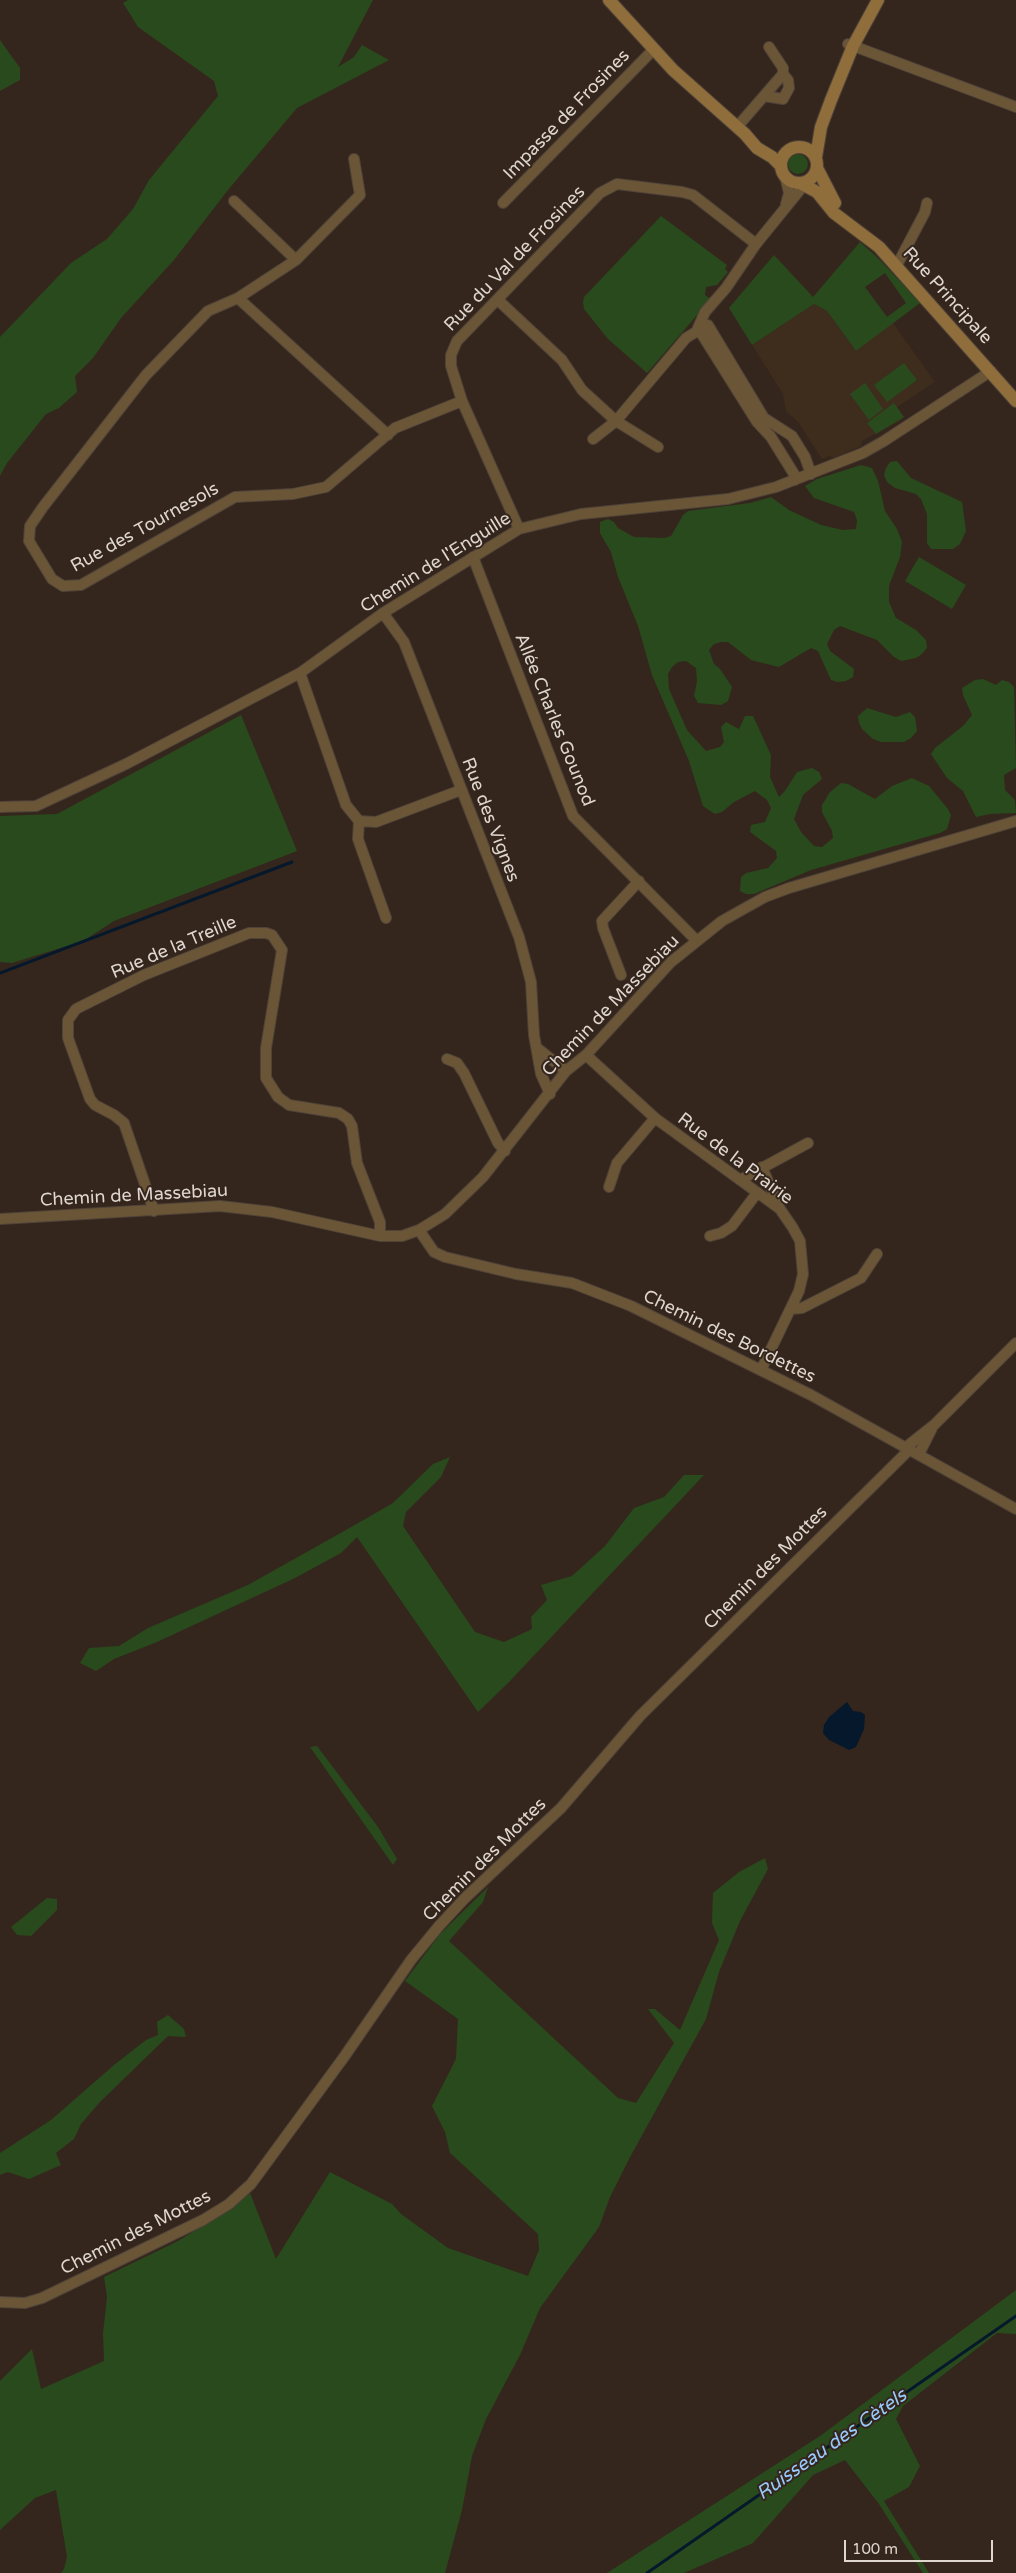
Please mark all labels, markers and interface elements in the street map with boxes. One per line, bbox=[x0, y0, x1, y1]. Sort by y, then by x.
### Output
street label: Impasse de Frosines bbox=[499, 46, 635, 184]
street label: Rue du Val de Frosines bbox=[440, 182, 590, 336]
street label: Rue Principale bbox=[898, 243, 996, 349]
street label: Rue des Tournesols bbox=[67, 478, 223, 578]
street label: Chemin de l'Enguille bbox=[357, 508, 515, 618]
street label: Allée Charles Gounod bbox=[509, 630, 599, 810]
street label: Rue des Vignes bbox=[456, 755, 524, 885]
street label: Rue de la Treille bbox=[108, 912, 240, 984]
street label: Chemin de Massebiau bbox=[538, 931, 684, 1081]
street label: Rue de la Prairie bbox=[673, 1109, 797, 1209]
street label: Chemin de Massebiau bbox=[39, 1180, 229, 1212]
street label: Chemin des Bordettes bbox=[639, 1286, 819, 1388]
street label: Chemin des Mottes bbox=[700, 1502, 832, 1634]
street label: Chemin des Mottes bbox=[419, 1794, 551, 1926]
street label: Chemin des Mottes bbox=[57, 2186, 215, 2280]
water label: Ruisseau des Cètels bbox=[753, 2385, 911, 2505]
scale bar bbox=[846, 2530, 995, 2562]
text: 100 m bbox=[852, 2540, 898, 2558]

